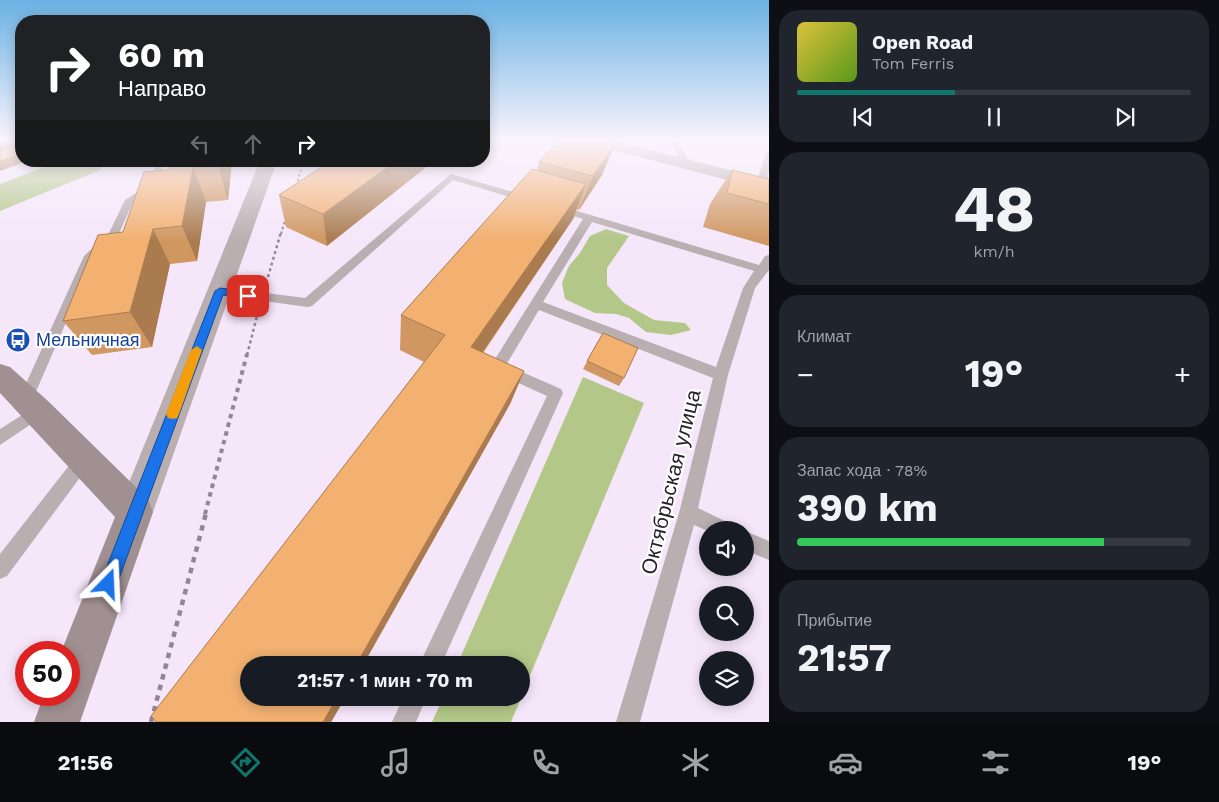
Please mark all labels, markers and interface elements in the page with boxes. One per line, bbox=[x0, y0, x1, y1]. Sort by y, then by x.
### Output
text: Open Road bbox=[872, 31, 973, 54]
text: 60 m bbox=[118, 34, 205, 76]
icon: right bbox=[35, 35, 100, 100]
text: Tom Ferris bbox=[872, 54, 954, 73]
text: Направо bbox=[118, 76, 206, 101]
icon: previous bbox=[849, 103, 877, 131]
icon: pause bbox=[980, 103, 1008, 131]
icon: next bbox=[1111, 103, 1139, 131]
icon: left bbox=[186, 130, 214, 158]
icon: ahead bbox=[239, 130, 267, 158]
icon: right bbox=[292, 130, 320, 158]
text: 48 bbox=[953, 171, 1035, 247]
text: km/h bbox=[973, 242, 1015, 261]
pin bbox=[227, 275, 269, 317]
icon: arrive bbox=[234, 282, 262, 310]
bus stop icon: Мельничная bbox=[5, 327, 31, 353]
text: Климат bbox=[797, 327, 851, 346]
place label: Мельничная bbox=[36, 329, 140, 350]
text: 19° bbox=[965, 352, 1023, 396]
text: − bbox=[797, 358, 814, 391]
text: + bbox=[1174, 358, 1191, 391]
street label: Октябрьская улица bbox=[635, 387, 706, 577]
text: Запас хода · 78% bbox=[797, 461, 927, 480]
text: 390 km bbox=[797, 486, 938, 530]
map controls bbox=[699, 521, 754, 706]
button: sound bbox=[699, 521, 754, 576]
position arrow bbox=[81, 557, 133, 609]
button: search bbox=[699, 586, 754, 641]
text: Прибытие bbox=[797, 611, 872, 630]
text: 21:57 bbox=[797, 636, 892, 680]
speed limit sign: 50 bbox=[15, 641, 80, 706]
button: layers bbox=[699, 651, 754, 706]
text: 21:57 · 1 мин · 70 m bbox=[297, 669, 473, 692]
icon: directions bbox=[228, 745, 263, 780]
icon: music bbox=[378, 745, 413, 780]
icon: phone bbox=[528, 745, 563, 780]
icon: climate bbox=[678, 745, 713, 780]
icon: car bbox=[828, 745, 863, 780]
icon: filters bbox=[978, 745, 1013, 780]
text: 21:56 bbox=[57, 750, 113, 775]
text: 19° bbox=[1128, 750, 1161, 775]

